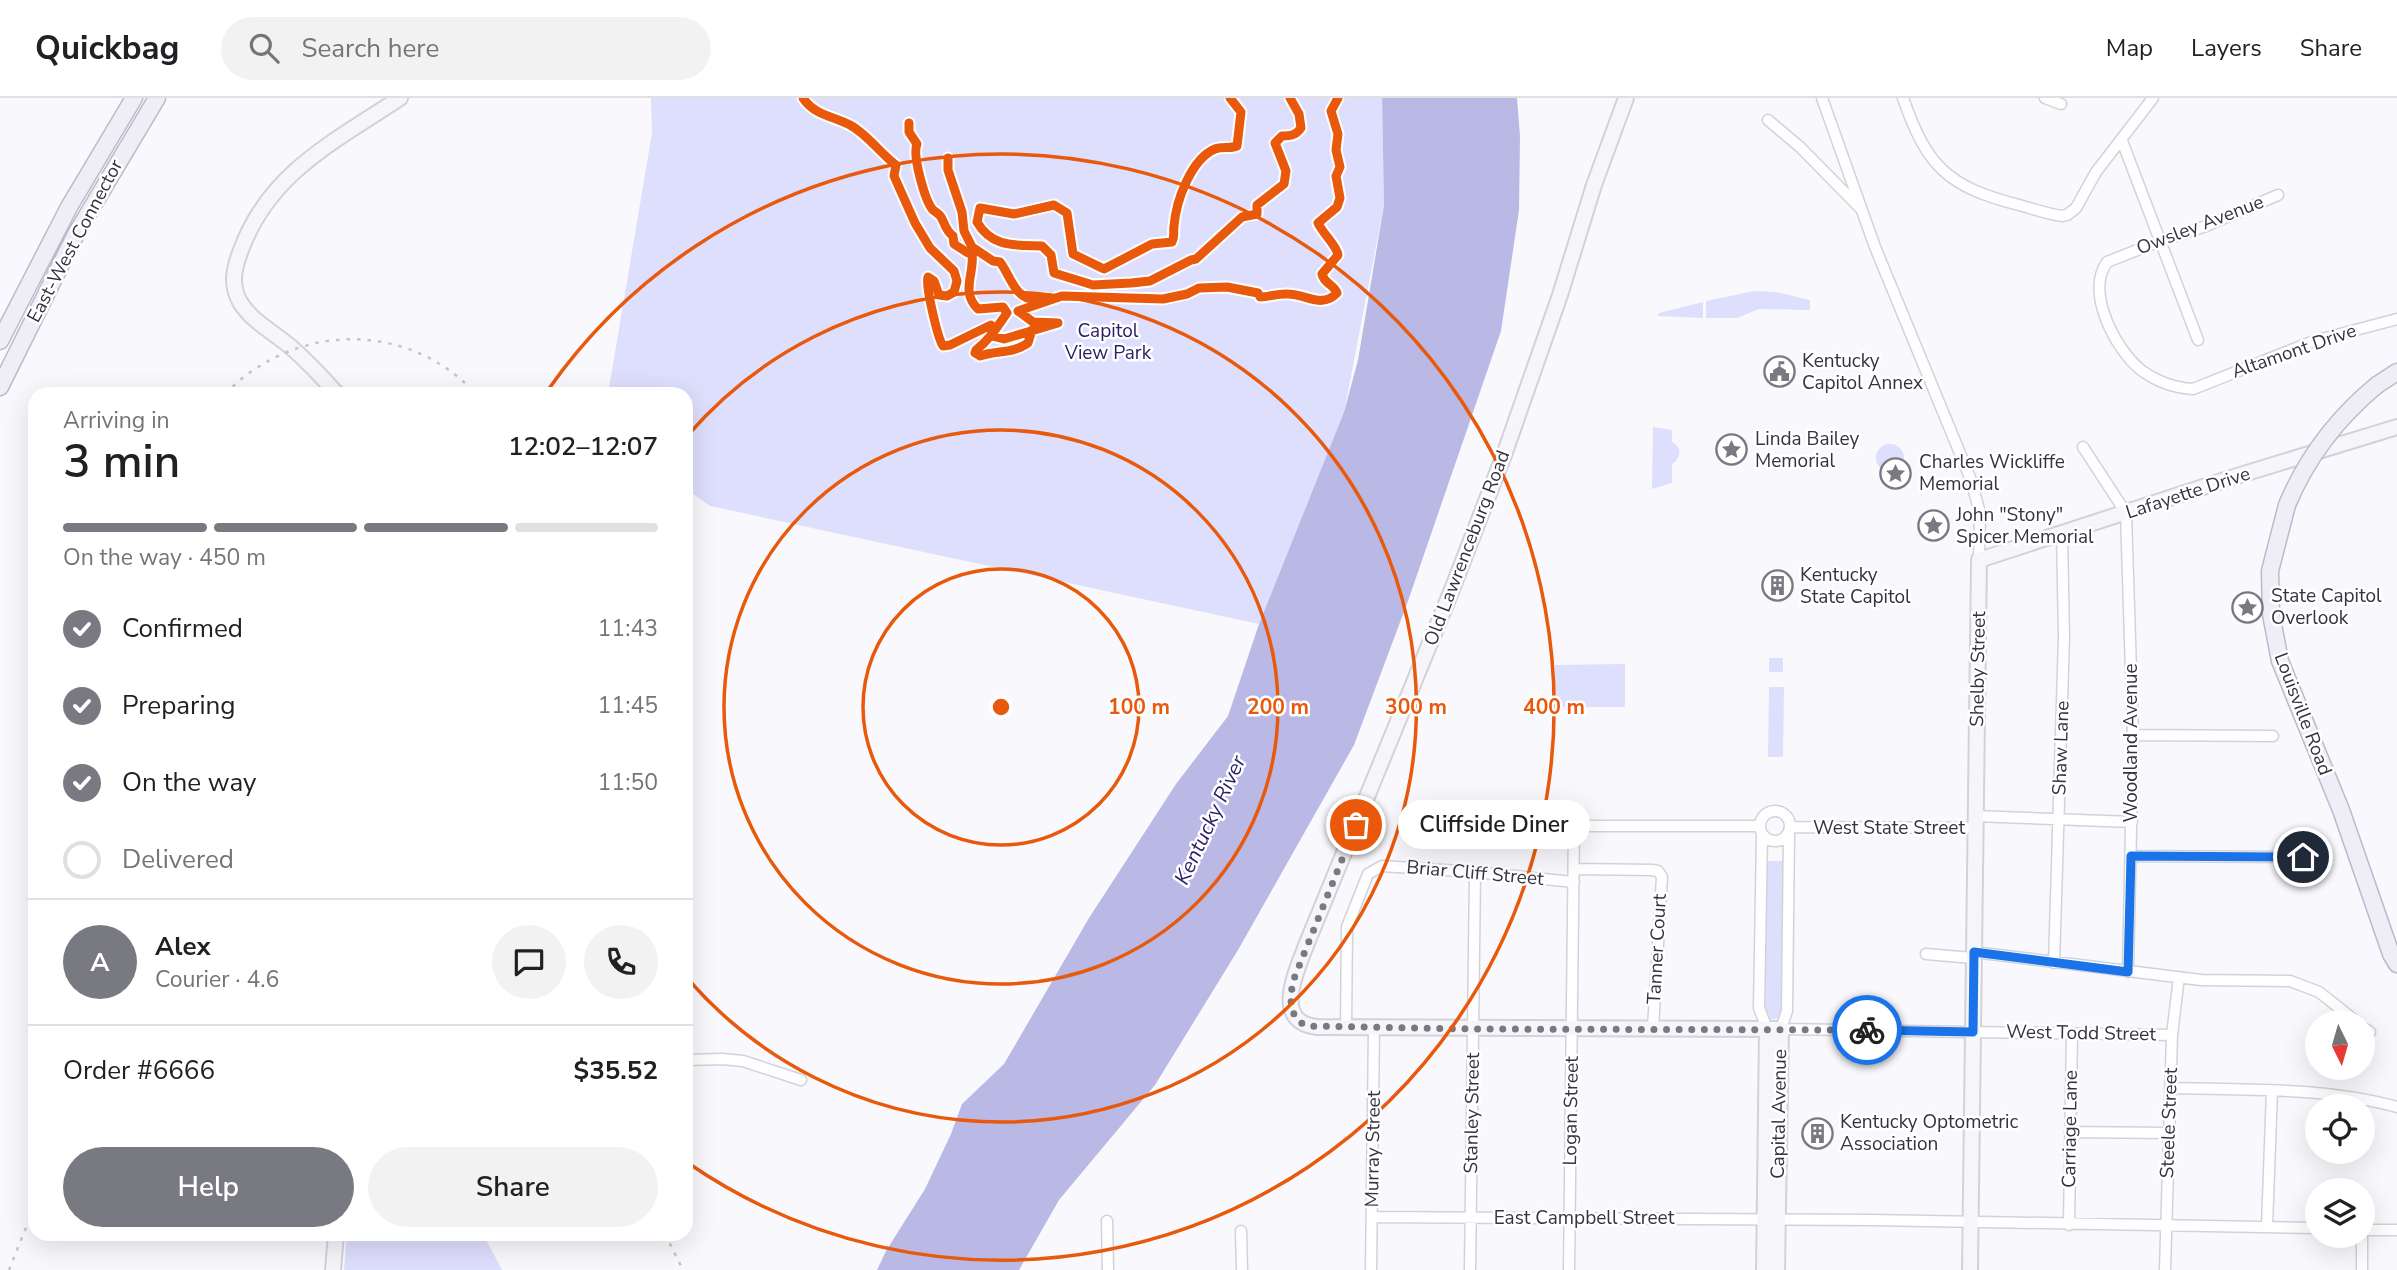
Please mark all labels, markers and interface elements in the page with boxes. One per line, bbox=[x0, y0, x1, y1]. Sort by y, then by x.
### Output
search box bbox=[221, 17, 711, 80]
text: Quickbag bbox=[35, 26, 179, 71]
icon: search bbox=[245, 29, 283, 67]
text: Search here bbox=[301, 31, 439, 66]
text: Map bbox=[2106, 32, 2153, 64]
text: Layers bbox=[2191, 32, 2262, 64]
text: Share bbox=[2300, 32, 2362, 64]
street label: East-West Connector bbox=[21, 155, 129, 327]
street label: Owsley Avenue bbox=[2133, 189, 2267, 261]
park label: Capitol View Park bbox=[1064, 318, 1152, 366]
street label: Altamont Drive bbox=[2228, 318, 2360, 384]
place label: Kentucky Capitol Annex bbox=[1802, 348, 1923, 396]
public building icon: Kentucky Capitol Annex bbox=[1762, 355, 1796, 389]
text: Arriving in bbox=[63, 405, 170, 436]
place label: Linda Bailey Memorial bbox=[1755, 426, 1859, 474]
text: 12:02–12:07 bbox=[508, 429, 658, 464]
text: 3 min bbox=[63, 430, 180, 493]
place icon: Linda Bailey Memorial bbox=[1715, 433, 1749, 467]
street label: Old Lawrenceburg Road bbox=[1418, 447, 1516, 649]
place label: Charles Wickliffe Memorial bbox=[1919, 449, 2065, 497]
place icon: Charles Wickliffe Memorial bbox=[1879, 456, 1913, 490]
street label: Lafayette Drive bbox=[2122, 461, 2254, 525]
place label: John "Stony" Spicer Memorial bbox=[1955, 502, 2094, 550]
place icon: John "Stony" Spicer Memorial bbox=[1916, 509, 1950, 543]
text: On the way · 450 m bbox=[63, 542, 266, 573]
place label: Kentucky State Capitol bbox=[1800, 562, 1911, 610]
building icon: Kentucky State Capitol bbox=[1760, 569, 1794, 603]
place label: State Capitol Overlook bbox=[2271, 583, 2382, 631]
place icon: State Capitol Overlook bbox=[2231, 590, 2265, 624]
icon: check bbox=[63, 610, 101, 648]
text: Confirmed bbox=[122, 611, 243, 646]
street label: Shelby Street bbox=[1964, 611, 1992, 727]
text: 11:43 bbox=[598, 613, 658, 644]
street label: Louisville Road bbox=[2268, 649, 2338, 779]
street label: Woodland Avenue bbox=[2118, 663, 2144, 823]
icon: check bbox=[63, 687, 101, 725]
text: Preparing bbox=[122, 688, 235, 723]
text: 11:45 bbox=[598, 690, 658, 721]
text: 100 m bbox=[1108, 693, 1170, 721]
text: 200 m bbox=[1247, 693, 1309, 721]
text: 300 m bbox=[1385, 693, 1447, 721]
text: 400 m bbox=[1523, 693, 1585, 721]
centre of rings bbox=[989, 695, 1013, 719]
street label: Shaw Lane bbox=[2046, 700, 2076, 796]
water label: Kentucky River bbox=[1168, 750, 1252, 889]
icon: check bbox=[63, 764, 101, 802]
text: On the way bbox=[122, 765, 256, 800]
text: 11:50 bbox=[598, 767, 658, 798]
pin bbox=[1326, 795, 1386, 855]
callout: Cliffside Diner bbox=[1398, 800, 1590, 850]
icon: bag bbox=[1337, 806, 1375, 844]
text: Cliffside Diner bbox=[1419, 809, 1569, 840]
street label: West State Street bbox=[1813, 815, 1965, 841]
pin bbox=[2273, 827, 2333, 887]
icon: home bbox=[2284, 838, 2322, 876]
text: Delivered bbox=[122, 842, 234, 877]
street label: Briar Cliff Street bbox=[1405, 854, 1545, 892]
street label: Tanner Court bbox=[1641, 893, 1673, 1005]
button: chat bbox=[492, 925, 566, 999]
button: phone bbox=[584, 925, 658, 999]
text: Alex bbox=[155, 929, 211, 964]
text: A bbox=[90, 945, 110, 980]
text: Courier · 4.6 bbox=[155, 964, 279, 995]
courier bbox=[1832, 995, 1902, 1065]
north arrow bbox=[2305, 1010, 2375, 1080]
map controls bbox=[2305, 1010, 2375, 1248]
icon: bike bbox=[1848, 1011, 1886, 1049]
street label: West Todd Street bbox=[2006, 1019, 2157, 1047]
street label: Capital Avenue bbox=[1765, 1049, 1793, 1179]
street label: Stanley Street bbox=[1458, 1052, 1486, 1174]
text: Order #6666 bbox=[63, 1053, 215, 1088]
text: $35.52 bbox=[574, 1053, 658, 1088]
street label: Logan Street bbox=[1557, 1056, 1585, 1166]
street label: Steele Street bbox=[2154, 1067, 2184, 1179]
street label: Carriage Lane bbox=[2056, 1070, 2084, 1188]
street label: Murray Street bbox=[1359, 1090, 1387, 1208]
button: locate bbox=[2305, 1094, 2375, 1164]
place label: Kentucky Optometric Association bbox=[1840, 1109, 2018, 1157]
building icon: Kentucky Optometric Association bbox=[1800, 1116, 1834, 1150]
button: Help bbox=[63, 1147, 354, 1227]
button: Share bbox=[368, 1147, 658, 1227]
button: layers bbox=[2305, 1178, 2375, 1248]
street label: East Campbell Street bbox=[1494, 1205, 1675, 1231]

